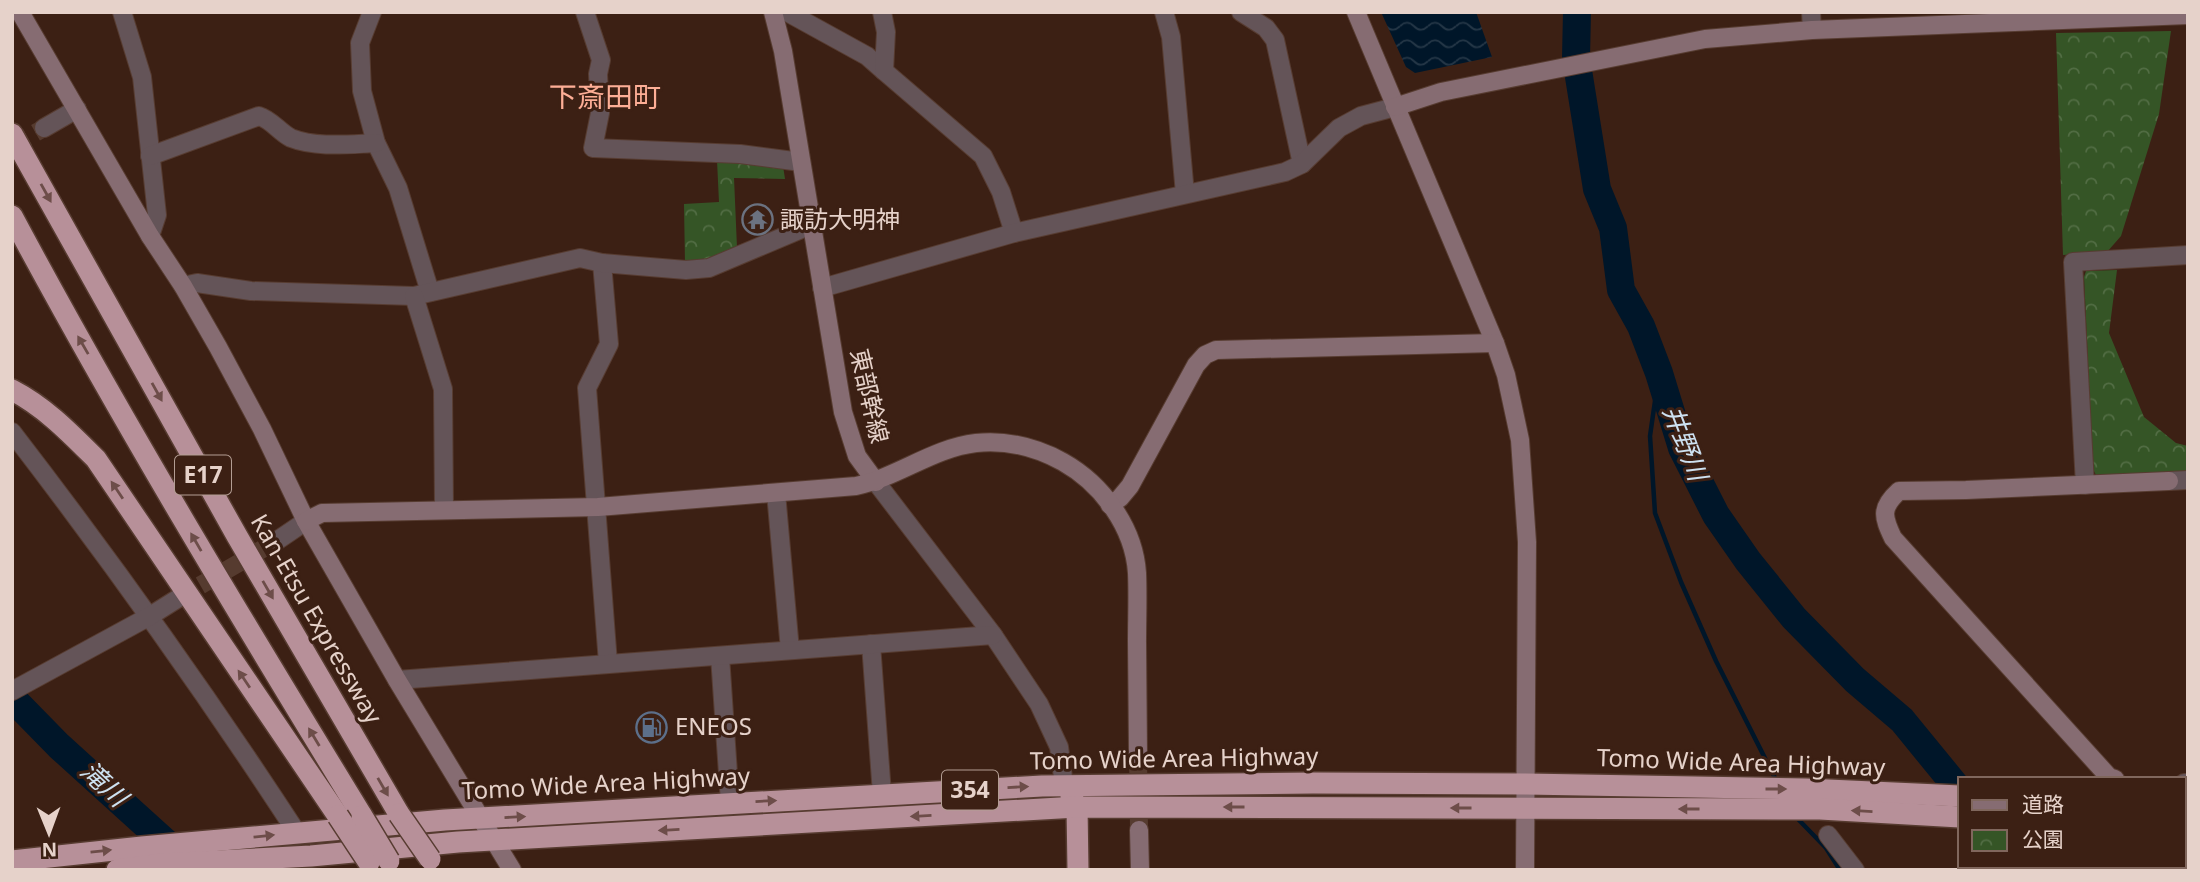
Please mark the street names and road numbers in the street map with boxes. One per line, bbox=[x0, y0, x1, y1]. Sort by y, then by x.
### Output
street label: 東部幹線 bbox=[844, 345, 897, 446]
road number: E17 bbox=[175, 456, 231, 495]
street label: Kan-Etsu Expressway bbox=[244, 507, 391, 730]
street label: Tomo Wide Area Highway bbox=[1029, 738, 1319, 777]
street label: Tomo Wide Area Highway bbox=[1596, 740, 1887, 783]
street label: Tomo Wide Area Highway bbox=[461, 758, 752, 807]
road number: 354 bbox=[942, 770, 998, 810]

